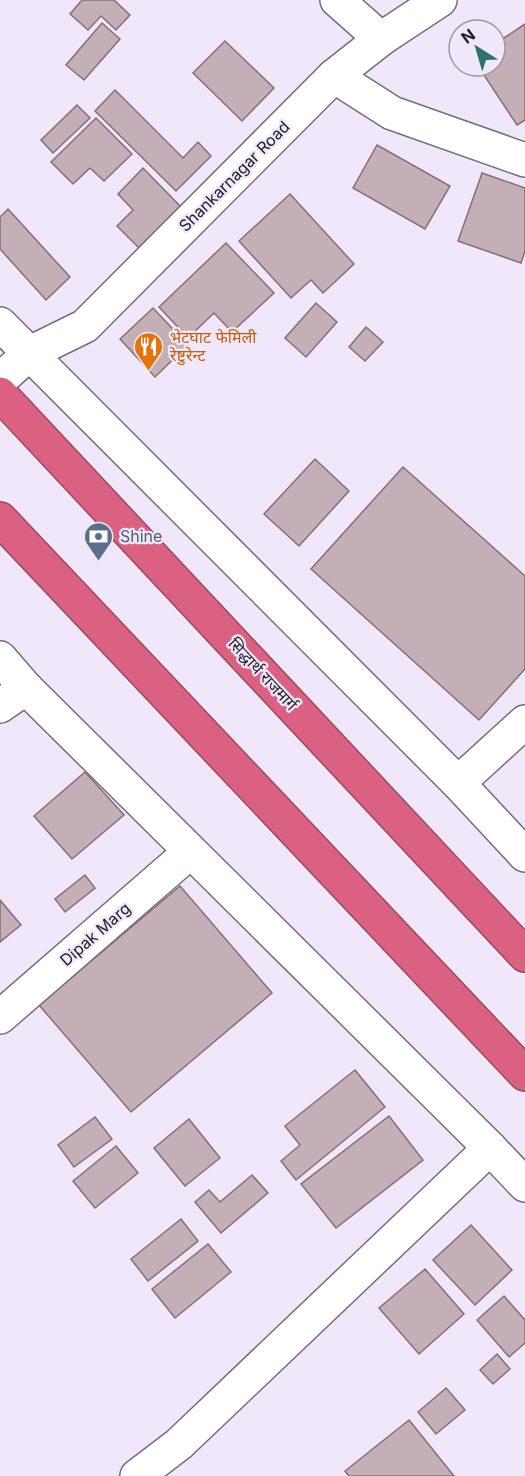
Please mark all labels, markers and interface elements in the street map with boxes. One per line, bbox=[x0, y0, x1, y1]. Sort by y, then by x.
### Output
north arrow bbox=[447, 18, 507, 78]
text: N bbox=[457, 24, 479, 48]
street label: Shankarnagar Road bbox=[174, 116, 294, 236]
place label: भेटघाट फेमिली रेष्टुरेन्ट bbox=[169, 327, 257, 366]
restaurant icon: भेटघाट फेमिली रेष्टुरेन्ट bbox=[133, 330, 165, 372]
bank icon: Shine bbox=[83, 520, 115, 562]
place label: Shine bbox=[120, 526, 162, 546]
street label: सिद्धार्थ राजमार्ग bbox=[224, 634, 302, 715]
street label: Dipak Marg bbox=[56, 898, 134, 970]

